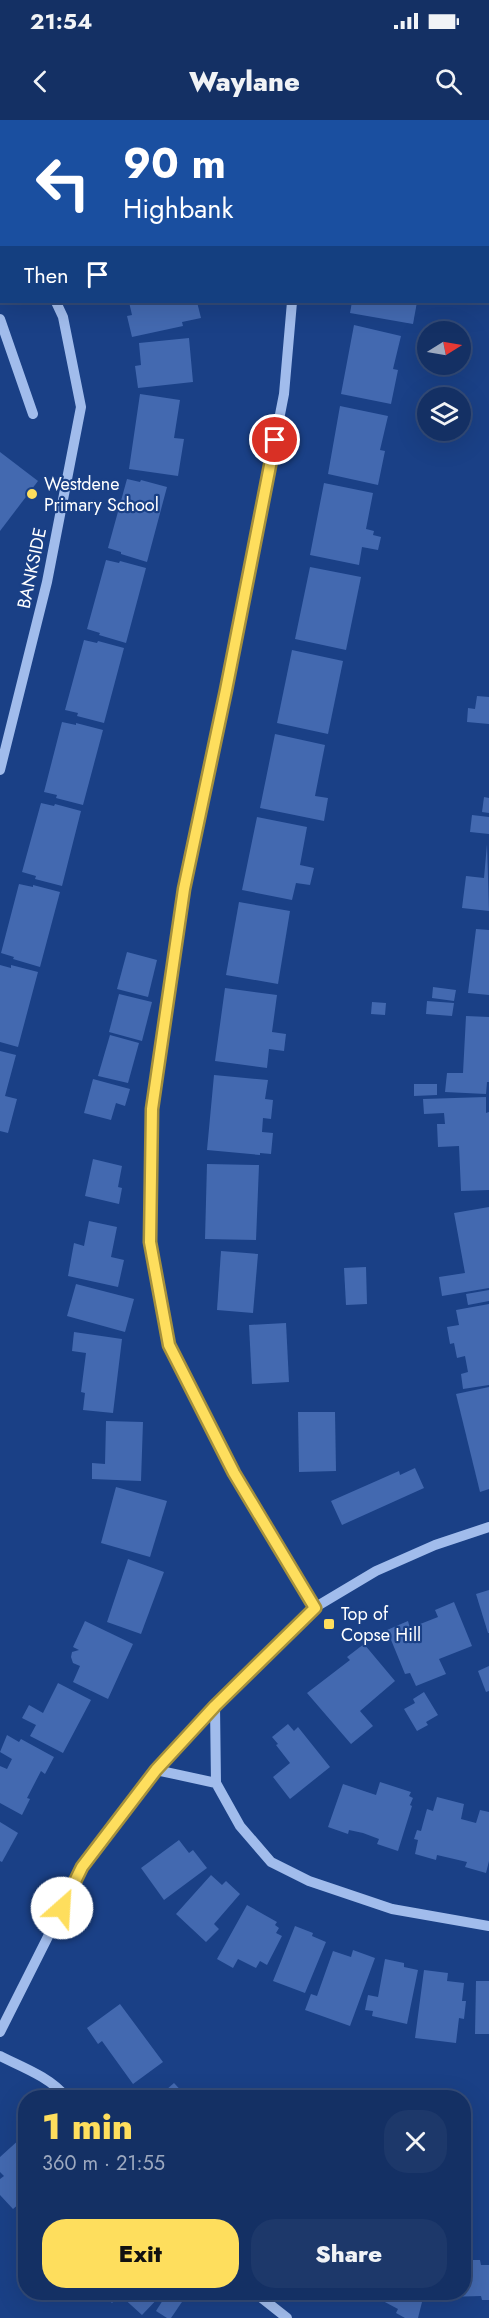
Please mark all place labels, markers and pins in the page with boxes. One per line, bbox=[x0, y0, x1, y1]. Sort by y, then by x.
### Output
pin bbox=[249, 414, 300, 465]
place label: Westdene Primary School bbox=[44, 471, 159, 518]
marker: Westdene Primary School bbox=[25, 487, 39, 501]
place label: Top of Copse Hill bbox=[341, 1601, 421, 1648]
marker: Top of Copse Hill bbox=[322, 1617, 336, 1631]

